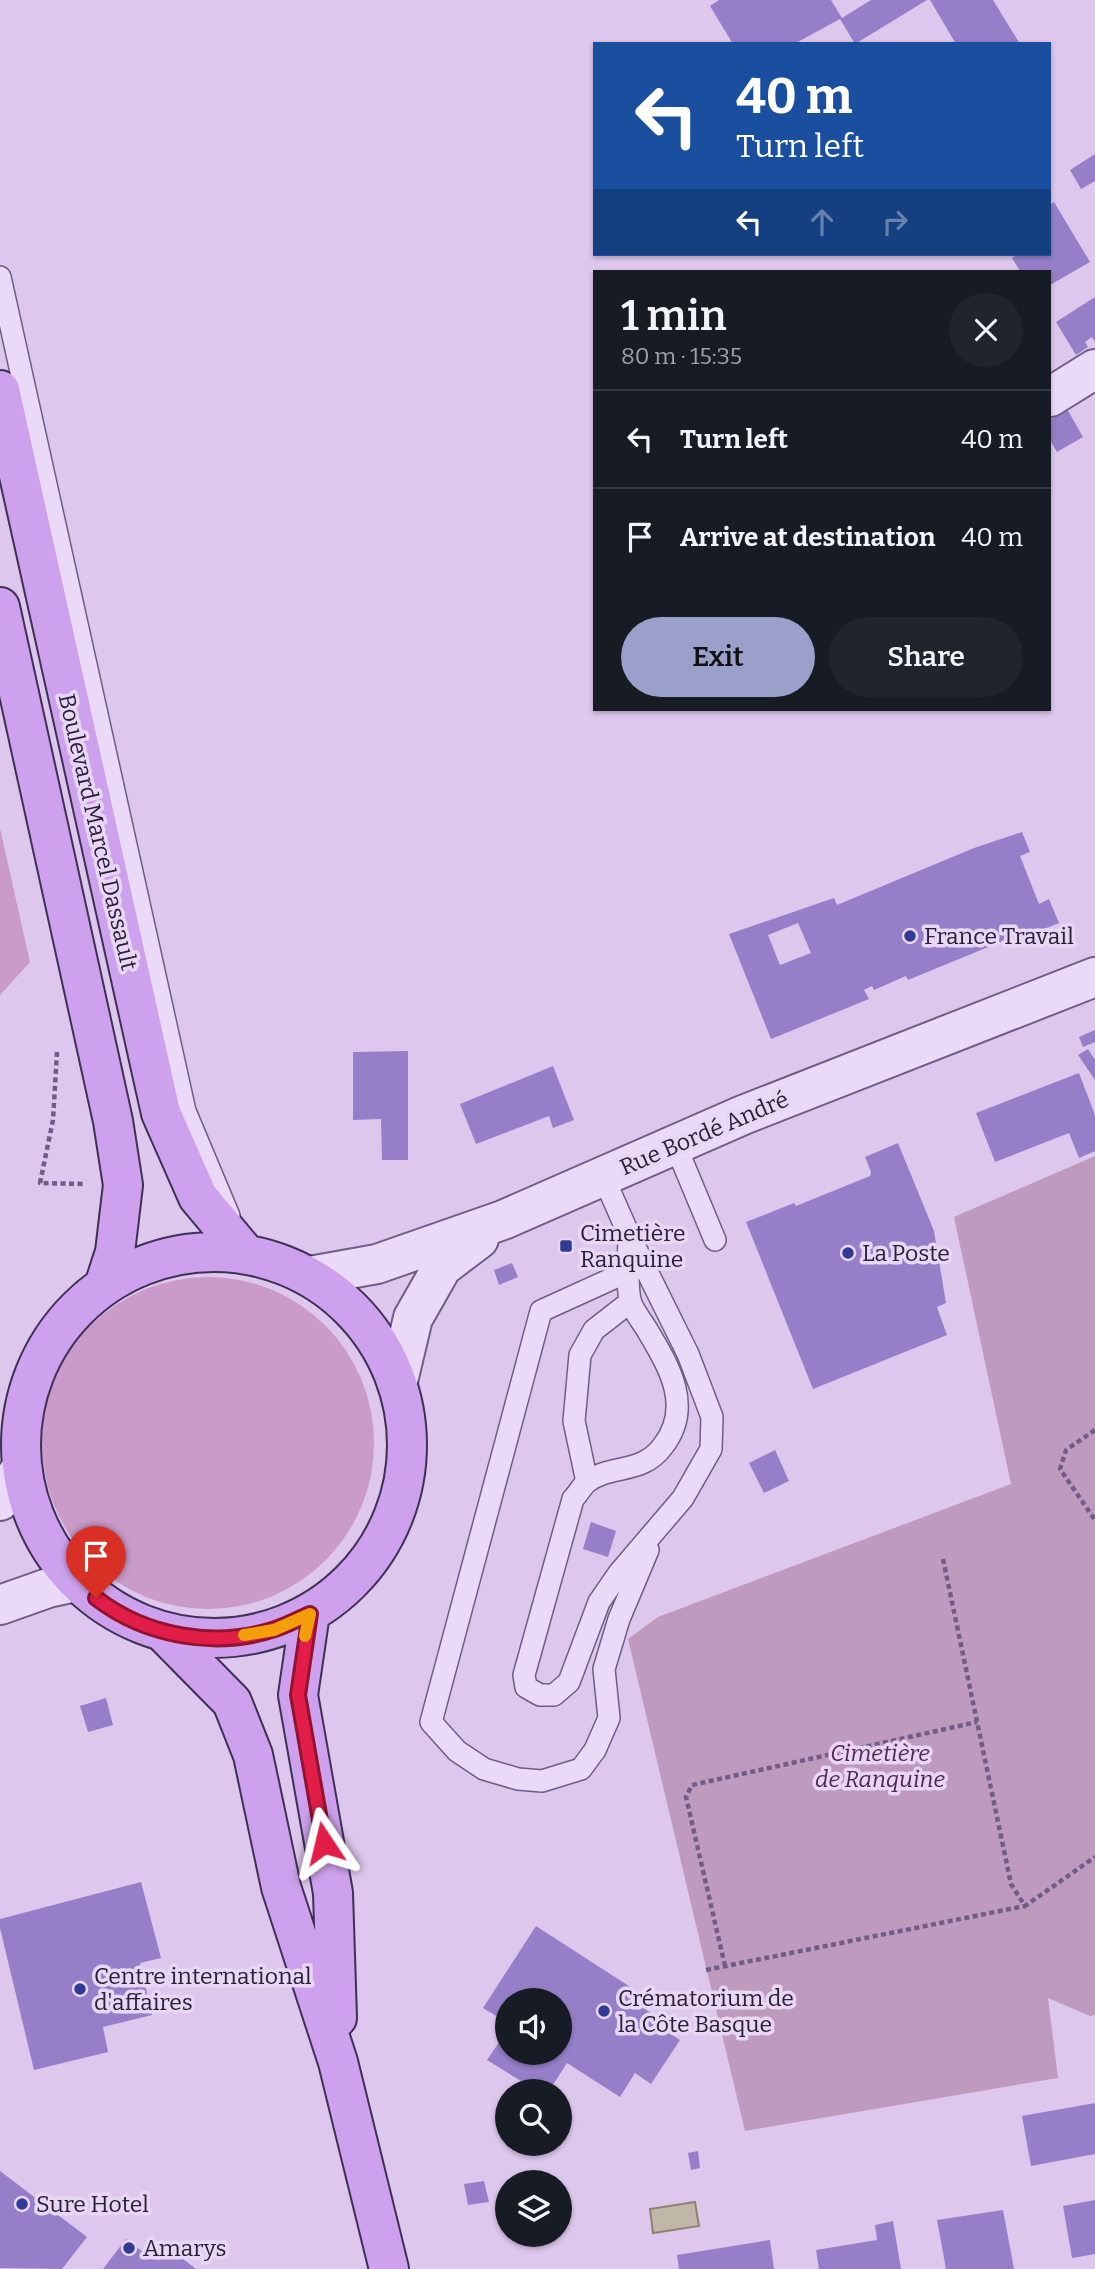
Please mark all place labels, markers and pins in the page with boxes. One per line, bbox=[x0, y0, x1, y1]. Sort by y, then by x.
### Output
place label: France Travail bbox=[924, 922, 1074, 950]
marker: France Travail bbox=[902, 928, 918, 944]
place label: Cimetière Ranquine bbox=[580, 1219, 686, 1273]
marker: Cimetière Ranquine bbox=[558, 1238, 574, 1254]
place label: La Poste bbox=[862, 1239, 950, 1267]
marker: La Poste bbox=[840, 1245, 856, 1261]
pin bbox=[66, 1526, 126, 1598]
place label: Centre international d'affaires bbox=[94, 1962, 312, 2016]
marker: Centre international d'affaires bbox=[72, 1981, 88, 1997]
place label: Crématorium de la Côte Basque bbox=[618, 1984, 794, 2038]
marker: Crématorium de la Côte Basque bbox=[596, 2003, 612, 2019]
place label: Sure Hotel bbox=[36, 2190, 149, 2218]
marker: Sure Hotel bbox=[14, 2196, 30, 2212]
place label: Amarys bbox=[143, 2234, 226, 2262]
marker: Amarys bbox=[121, 2240, 137, 2256]

